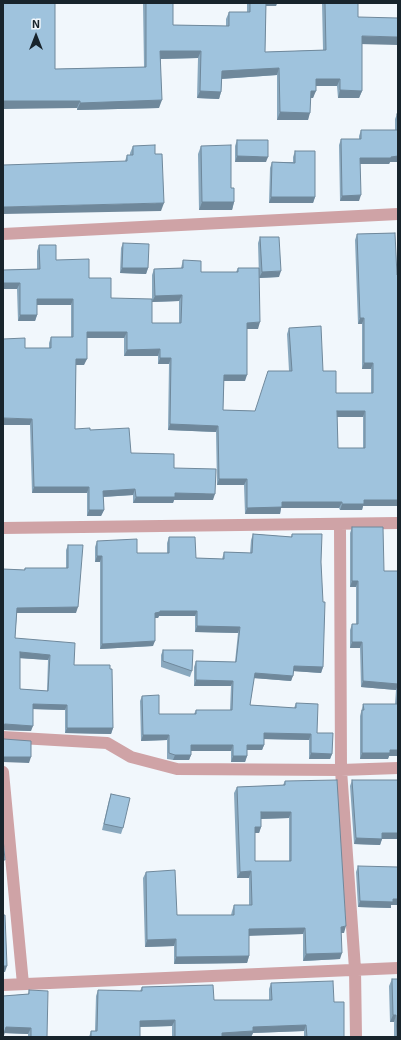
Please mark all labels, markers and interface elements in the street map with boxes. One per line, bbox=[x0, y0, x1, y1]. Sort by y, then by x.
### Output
north arrow bbox=[16, 16, 56, 56]
text: N bbox=[32, 17, 40, 30]

